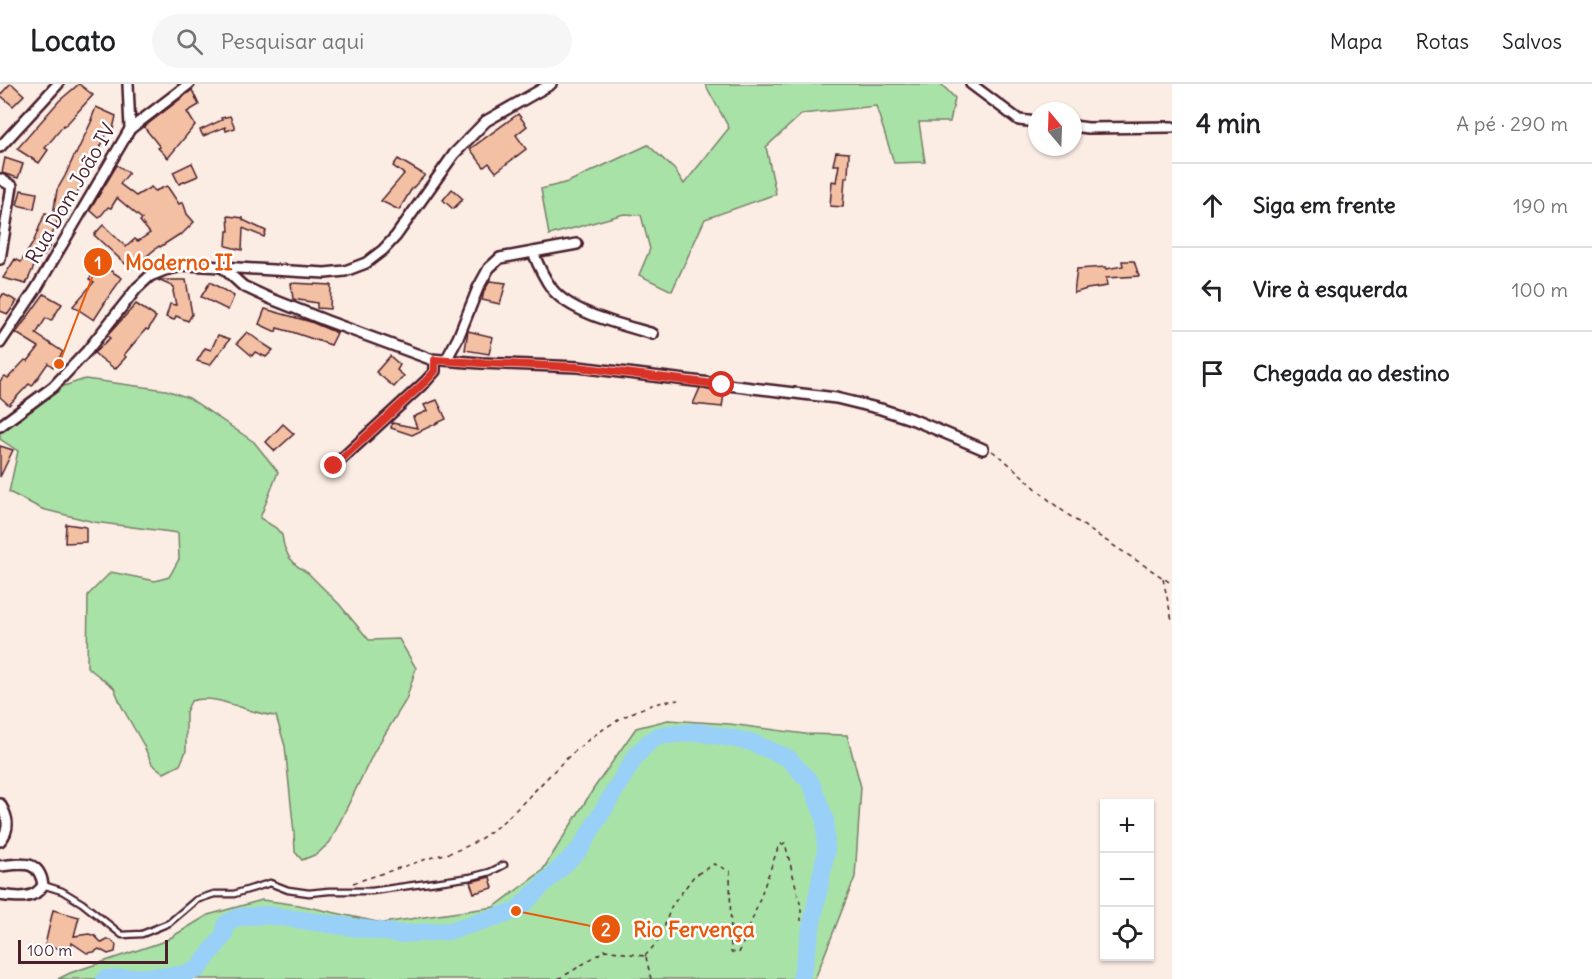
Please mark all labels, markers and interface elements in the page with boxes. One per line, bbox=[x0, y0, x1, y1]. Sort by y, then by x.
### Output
search box bbox=[152, 14, 572, 68]
text: Locato bbox=[30, 23, 116, 59]
icon: search bbox=[173, 25, 206, 58]
text: Pesquisar aqui bbox=[221, 27, 364, 55]
text: Mapa bbox=[1330, 28, 1383, 55]
text: Rotas bbox=[1416, 28, 1469, 55]
text: Salvos bbox=[1502, 28, 1562, 55]
north arrow bbox=[1028, 102, 1082, 156]
text: 4 min bbox=[1196, 107, 1261, 140]
text: A pé · 290 m bbox=[1456, 111, 1568, 136]
street label: Rua Dom João IV bbox=[20, 118, 120, 268]
icon: ahead bbox=[1196, 189, 1229, 222]
text: Siga em frente bbox=[1253, 191, 1396, 219]
text: 190 m bbox=[1513, 193, 1568, 218]
callout: Moderno II bbox=[83, 243, 246, 282]
text: Moderno II bbox=[125, 249, 233, 276]
text: 1 bbox=[94, 251, 102, 274]
icon: left bbox=[1196, 273, 1229, 306]
text: Vire à esquerda bbox=[1253, 275, 1408, 303]
text: 100 m bbox=[1511, 277, 1568, 302]
icon: arrive bbox=[1196, 357, 1229, 390]
text: Chegada ao destino bbox=[1253, 359, 1450, 387]
route start bbox=[708, 371, 734, 397]
route end bbox=[320, 452, 346, 478]
map controls bbox=[1100, 799, 1154, 961]
button: + bbox=[1100, 799, 1154, 853]
button: − bbox=[1100, 853, 1154, 907]
button: locate bbox=[1100, 907, 1154, 961]
callout: Rio Fervença bbox=[591, 910, 766, 949]
text: Rio Fervença bbox=[633, 916, 755, 943]
text: 2 bbox=[601, 918, 611, 941]
scale bar bbox=[18, 937, 168, 964]
text: 100 m bbox=[27, 940, 72, 960]

